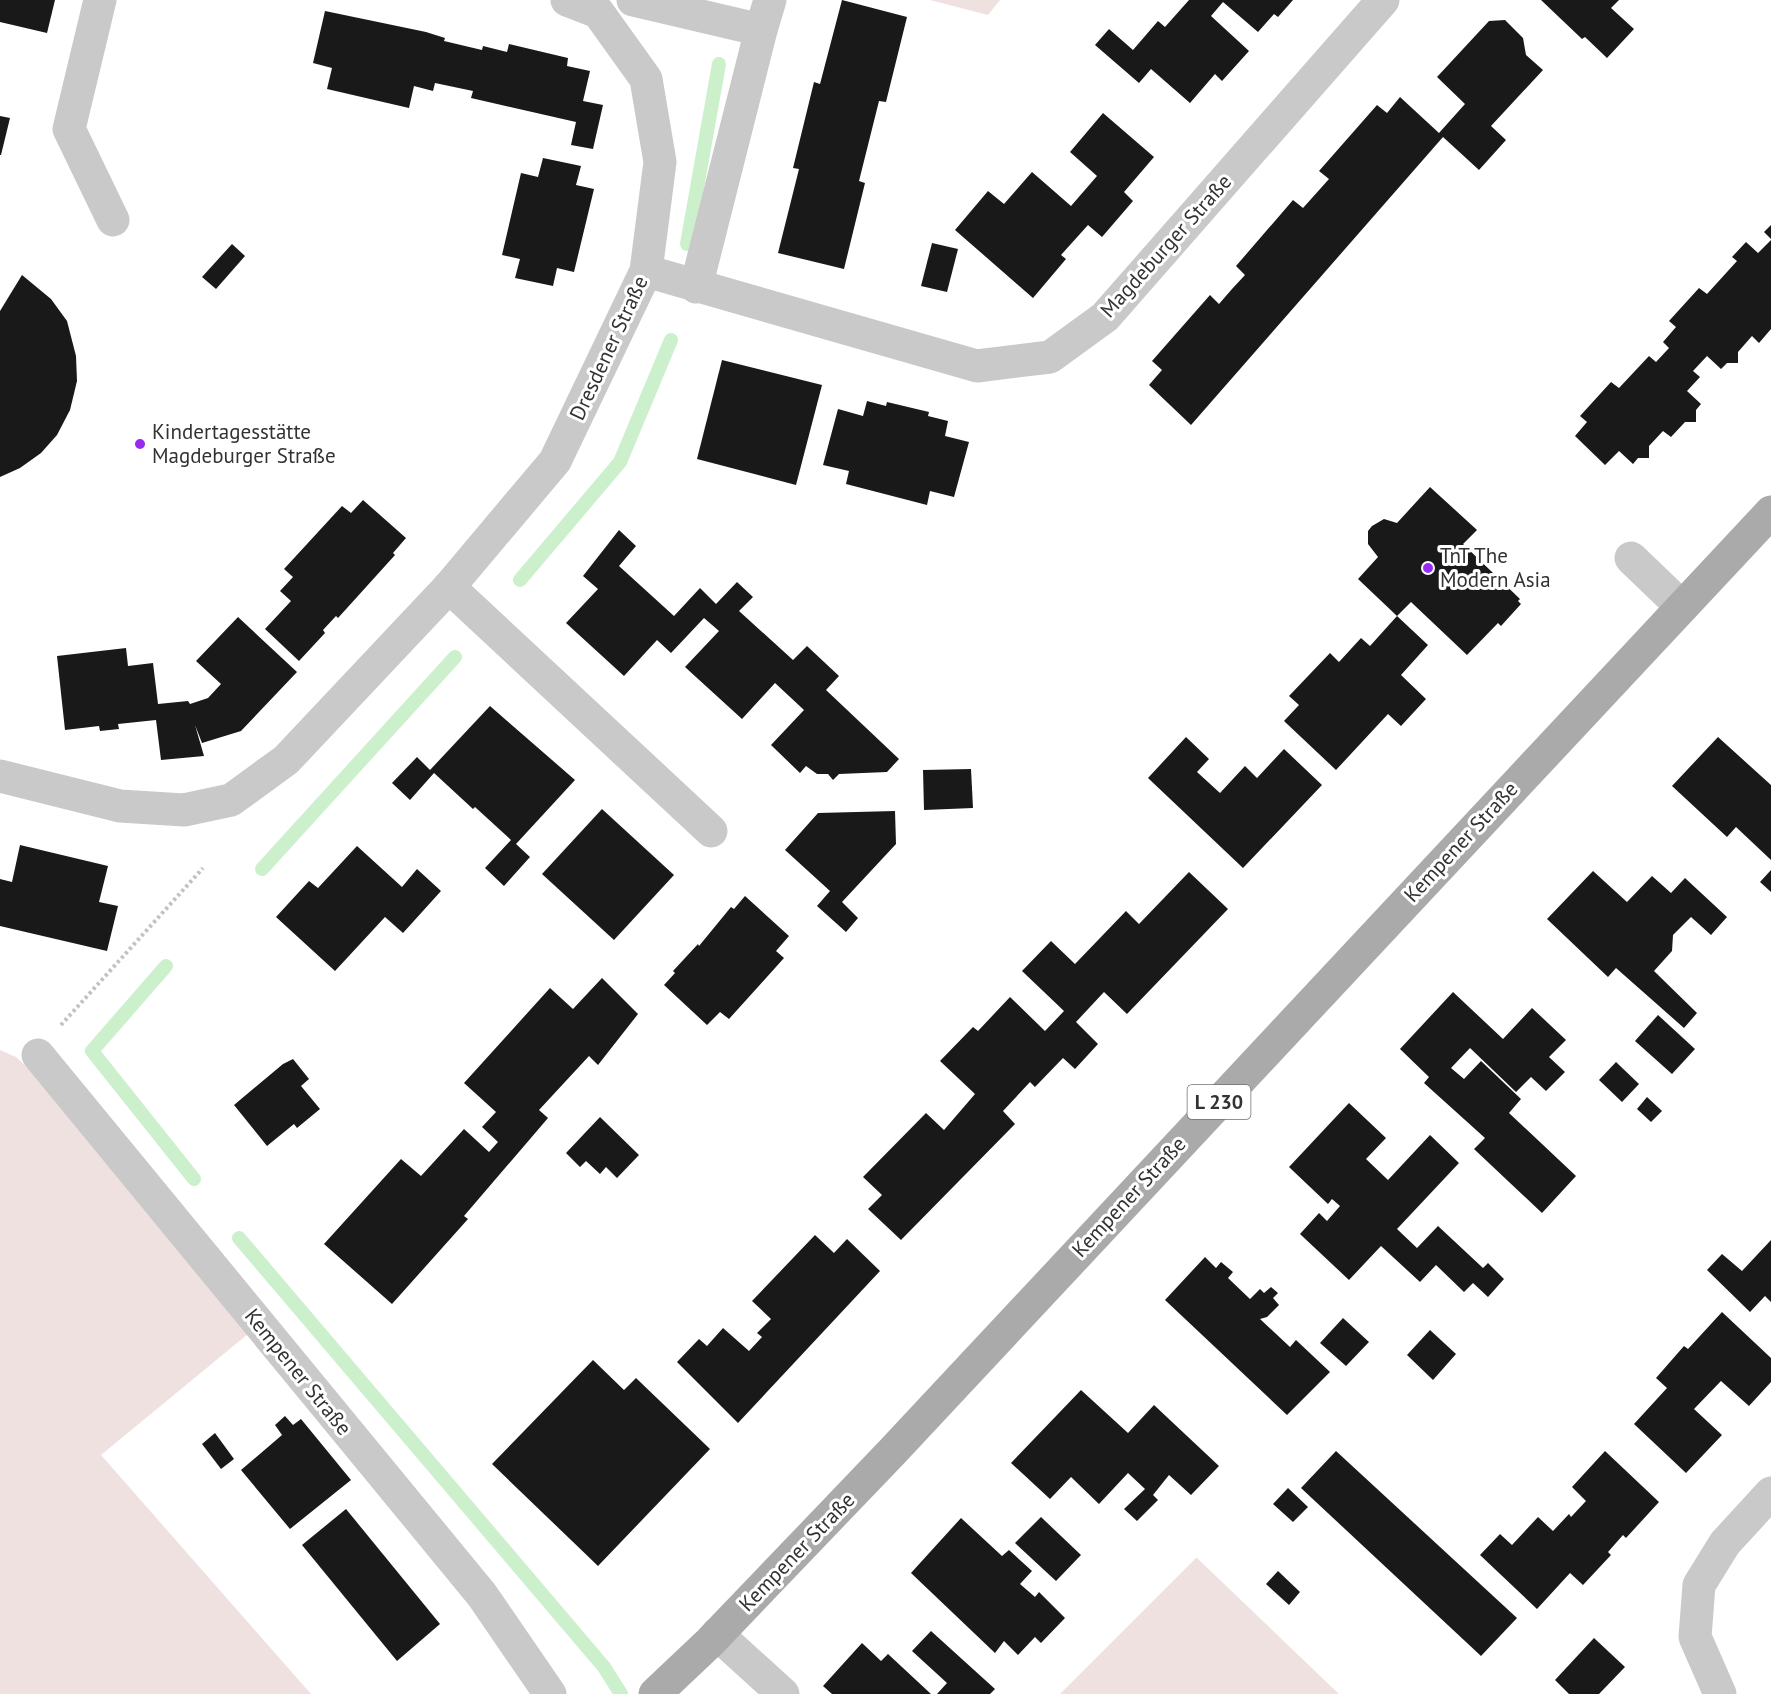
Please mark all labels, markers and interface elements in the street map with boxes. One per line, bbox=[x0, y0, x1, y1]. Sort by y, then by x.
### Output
street label: Magdeburger Straße bbox=[1094, 168, 1237, 323]
street label: Dresdener Straße bbox=[563, 271, 654, 424]
place label: Kindertagesstätte Magdeburger Straße bbox=[152, 418, 336, 469]
marker: Kindertagesstätte Magdeburger Straße bbox=[133, 437, 147, 451]
place label: TnT The Modern Asia bbox=[1440, 542, 1551, 593]
marker: TnT The Modern Asia bbox=[1421, 561, 1435, 575]
street label: Kempener Straße bbox=[1398, 776, 1523, 908]
road number: L 230 bbox=[1188, 1085, 1250, 1119]
street label: Kempener Straße bbox=[1066, 1131, 1191, 1263]
street label: Kempener Straße bbox=[239, 1303, 358, 1441]
street label: Kempener Straße bbox=[733, 1486, 860, 1617]

